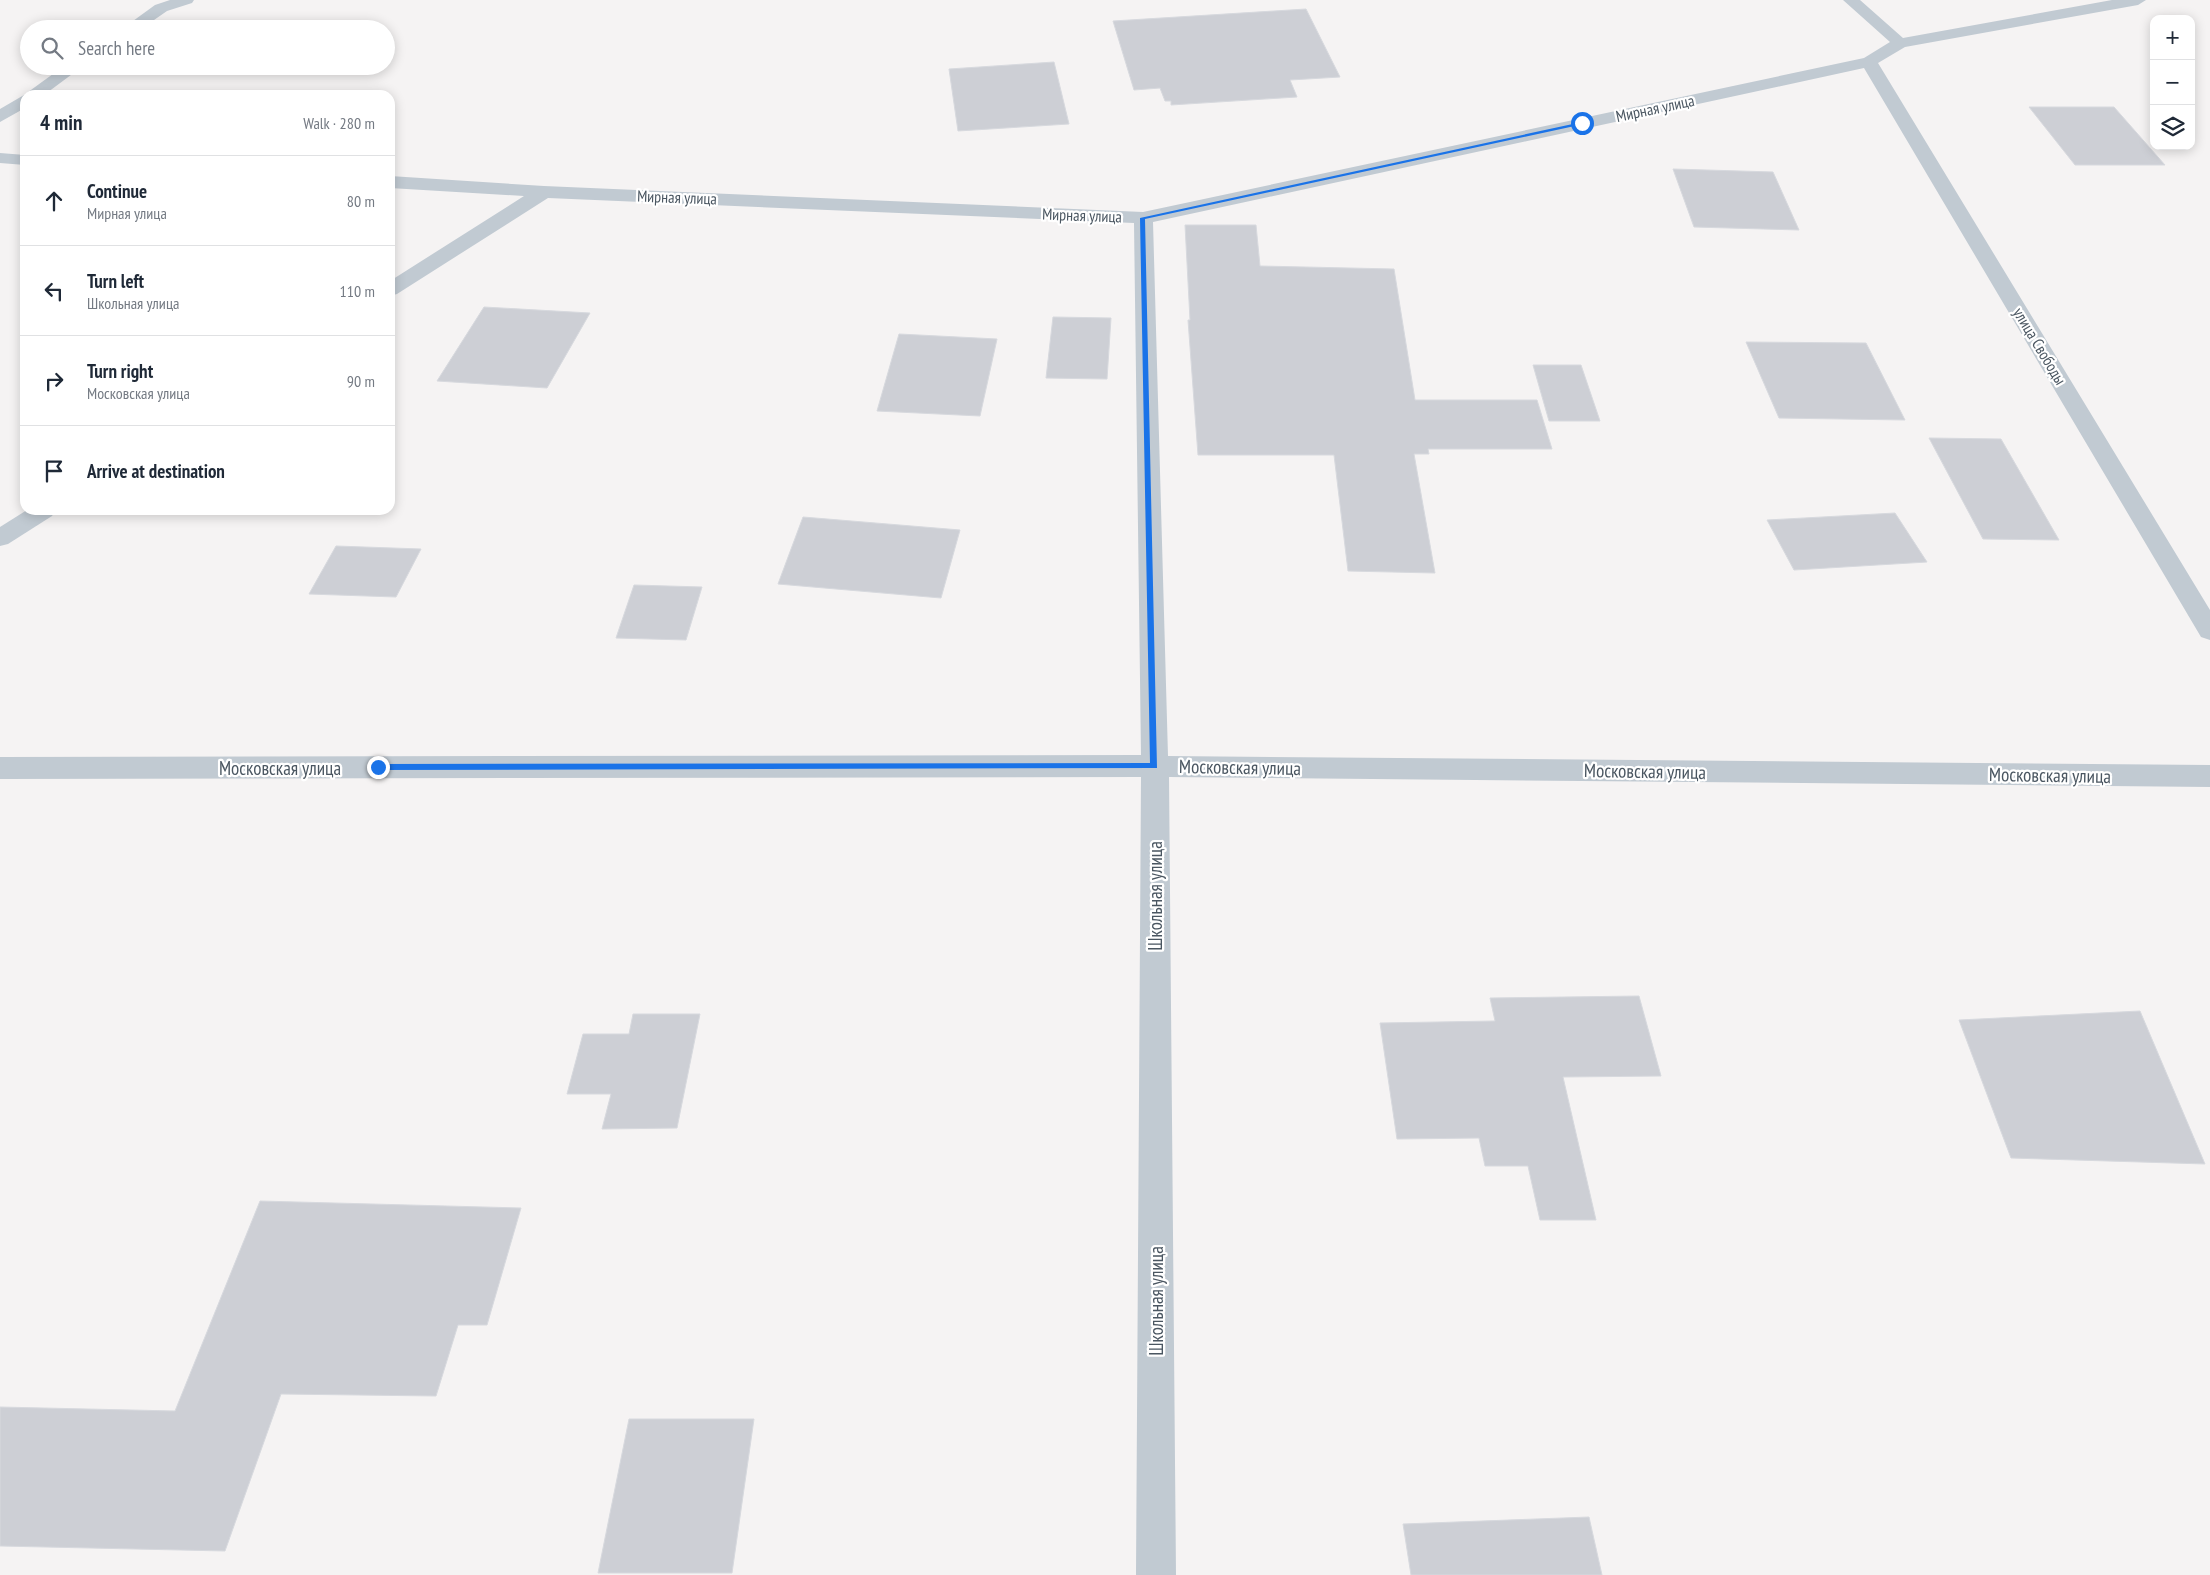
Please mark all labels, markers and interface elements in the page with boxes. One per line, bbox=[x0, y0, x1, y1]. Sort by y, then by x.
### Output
map controls bbox=[2150, 15, 2195, 150]
button: + bbox=[2150, 15, 2195, 60]
search box bbox=[20, 20, 395, 75]
icon: search bbox=[38, 34, 66, 62]
text: Search here bbox=[78, 36, 155, 60]
button: − bbox=[2150, 60, 2195, 105]
street label: Мирная улица bbox=[1614, 90, 1696, 126]
button: layers bbox=[2150, 105, 2195, 150]
text: 4 min bbox=[40, 109, 82, 136]
route start bbox=[1571, 112, 1594, 135]
text: Walk · 280 m bbox=[303, 113, 375, 133]
text: Continue bbox=[87, 179, 147, 203]
street label: Мирная улица bbox=[637, 186, 717, 208]
icon: ahead bbox=[40, 187, 68, 215]
text: 80 m bbox=[347, 191, 375, 211]
text: Мирная улица bbox=[87, 203, 167, 223]
street label: Мирная улица bbox=[1042, 204, 1122, 226]
text: Turn left bbox=[87, 269, 144, 293]
icon: left bbox=[40, 277, 68, 305]
text: 110 m bbox=[340, 281, 375, 301]
text: Школьная улица bbox=[87, 293, 179, 313]
street label: улица Свободы bbox=[2009, 304, 2071, 388]
text: Turn right bbox=[87, 359, 153, 383]
icon: right bbox=[40, 367, 68, 395]
text: 90 m bbox=[347, 371, 375, 391]
text: Московская улица bbox=[87, 383, 190, 403]
icon: arrive bbox=[40, 457, 68, 485]
text: Arrive at destination bbox=[87, 459, 225, 483]
street label: Московская улица bbox=[1179, 754, 1301, 780]
street label: Московская улица bbox=[219, 756, 341, 780]
route end bbox=[367, 756, 390, 779]
street label: Московская улица bbox=[1584, 758, 1706, 784]
street label: Московская улица bbox=[1989, 762, 2111, 788]
street label: Школьная улица bbox=[1143, 841, 1167, 951]
street label: Школьная улица bbox=[1144, 1246, 1168, 1356]

